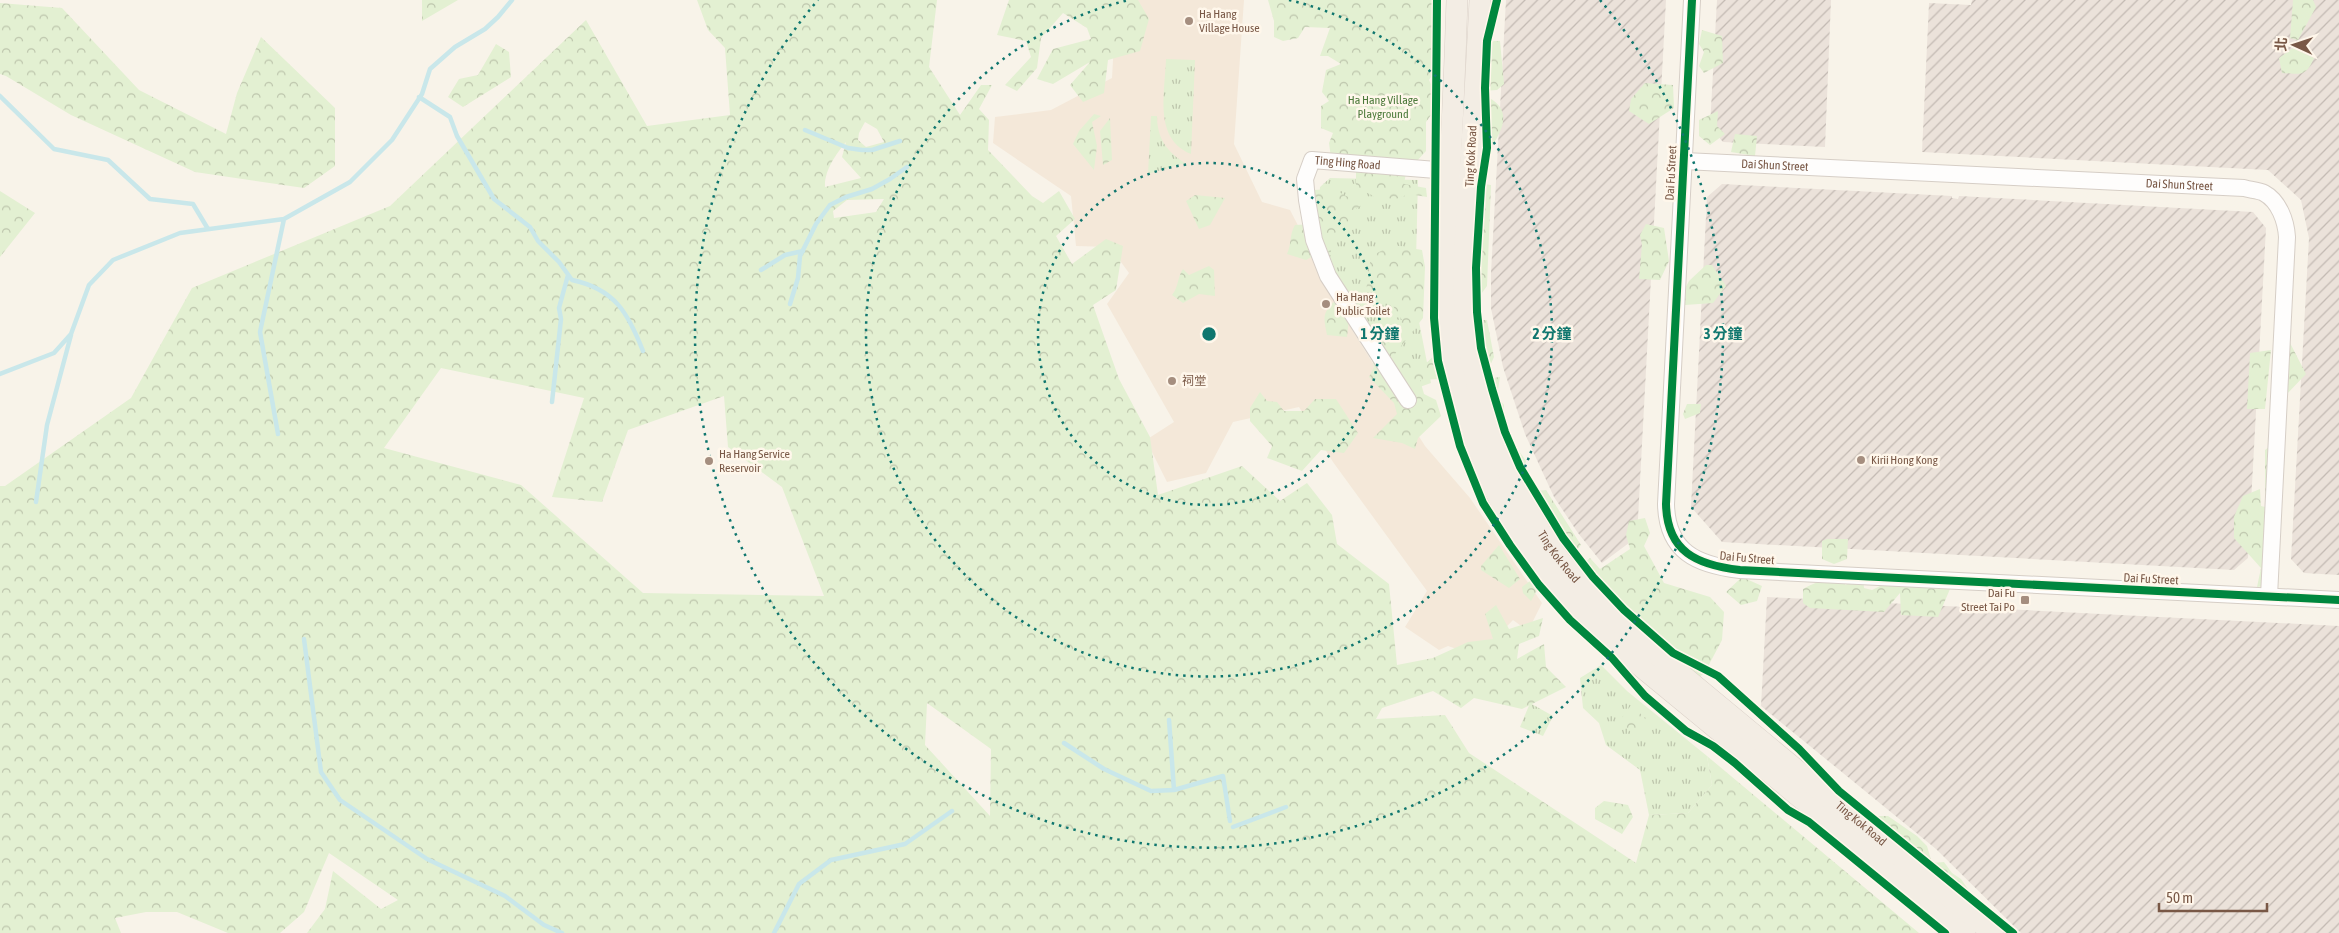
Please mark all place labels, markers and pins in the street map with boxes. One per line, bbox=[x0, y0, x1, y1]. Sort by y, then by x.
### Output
place label: Ha Hang Village House bbox=[1199, 7, 1260, 35]
marker: Ha Hang Village House bbox=[1183, 15, 1195, 27]
place label: Ha Hang Public Toilet bbox=[1336, 290, 1391, 318]
marker: Ha Hang Public Toilet bbox=[1320, 298, 1332, 310]
centre of rings bbox=[1200, 325, 1218, 343]
place label: 祠堂 bbox=[1182, 374, 1206, 388]
marker: 祠堂 bbox=[1166, 375, 1178, 387]
place label: Ha Hang Service Reservoir bbox=[719, 447, 790, 475]
place label: Kirii Hong Kong bbox=[1871, 453, 1939, 467]
marker: Kirii Hong Kong bbox=[1855, 454, 1867, 466]
marker: Ha Hang Service Reservoir bbox=[703, 455, 715, 467]
place label: Dai Fu Street Tai Po bbox=[1961, 586, 2015, 614]
marker: Dai Fu Street Tai Po bbox=[2019, 594, 2031, 606]

